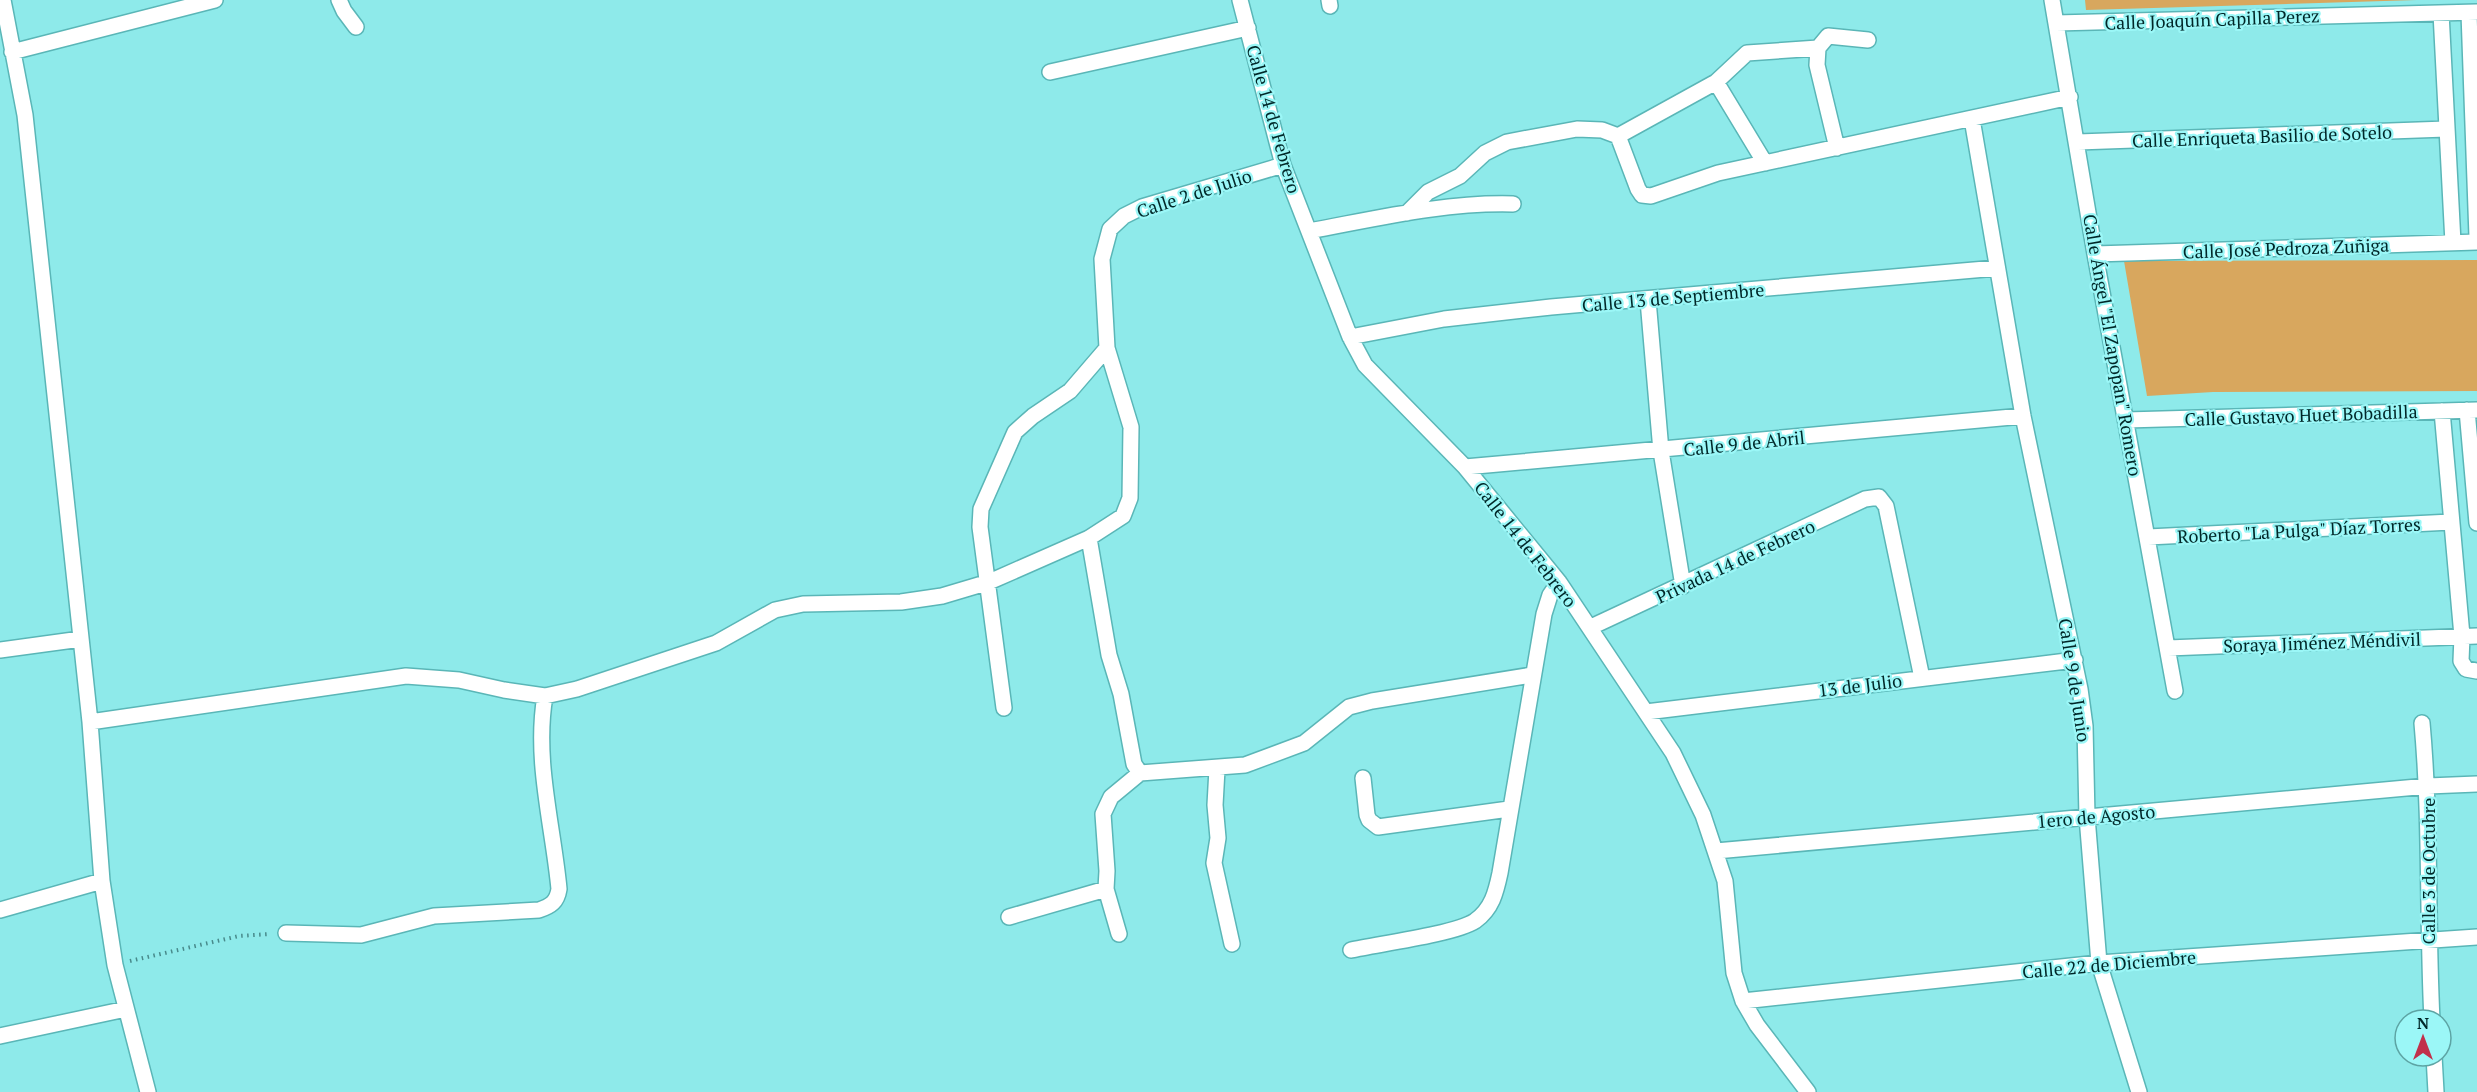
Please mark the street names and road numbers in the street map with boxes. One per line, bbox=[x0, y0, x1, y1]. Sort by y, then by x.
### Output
street label: Calle Joaquín Capilla Perez bbox=[2104, 3, 2320, 35]
street label: Calle 14 de Febrero bbox=[1241, 42, 1307, 196]
street label: Calle Enriqueta Basilio de Sotelo bbox=[2132, 119, 2393, 153]
street label: Calle 2 de Julio bbox=[1133, 163, 1255, 223]
street label: Calle Ángel "El Zapopan" Romero bbox=[2078, 212, 2148, 478]
street label: Calle José Pedroza Zuñiga bbox=[2182, 232, 2390, 264]
street label: Calle 13 de Septiembre bbox=[1581, 277, 1765, 317]
street label: Calle Gustavo Huet Bobadilla bbox=[2184, 399, 2418, 431]
street label: Calle 9 de Abril bbox=[1682, 425, 1806, 461]
street label: Calle 14 de Febrero bbox=[1469, 476, 1583, 612]
street label: Roberto "La Pulga" Díaz Torres bbox=[2177, 512, 2421, 548]
street label: Privada 14 de Febrero bbox=[1651, 514, 1819, 608]
street label: Calle 9 de Junio bbox=[2053, 616, 2097, 744]
street label: Soraya Jiménez Méndivil bbox=[2223, 627, 2421, 657]
street label: 13 de Julio bbox=[1817, 668, 1903, 702]
street label: Calle 3 de Octubre bbox=[2416, 798, 2440, 944]
street label: 1ero de Agosto bbox=[2036, 799, 2156, 833]
street label: Calle 22 de Diciembre bbox=[2021, 944, 2197, 984]

